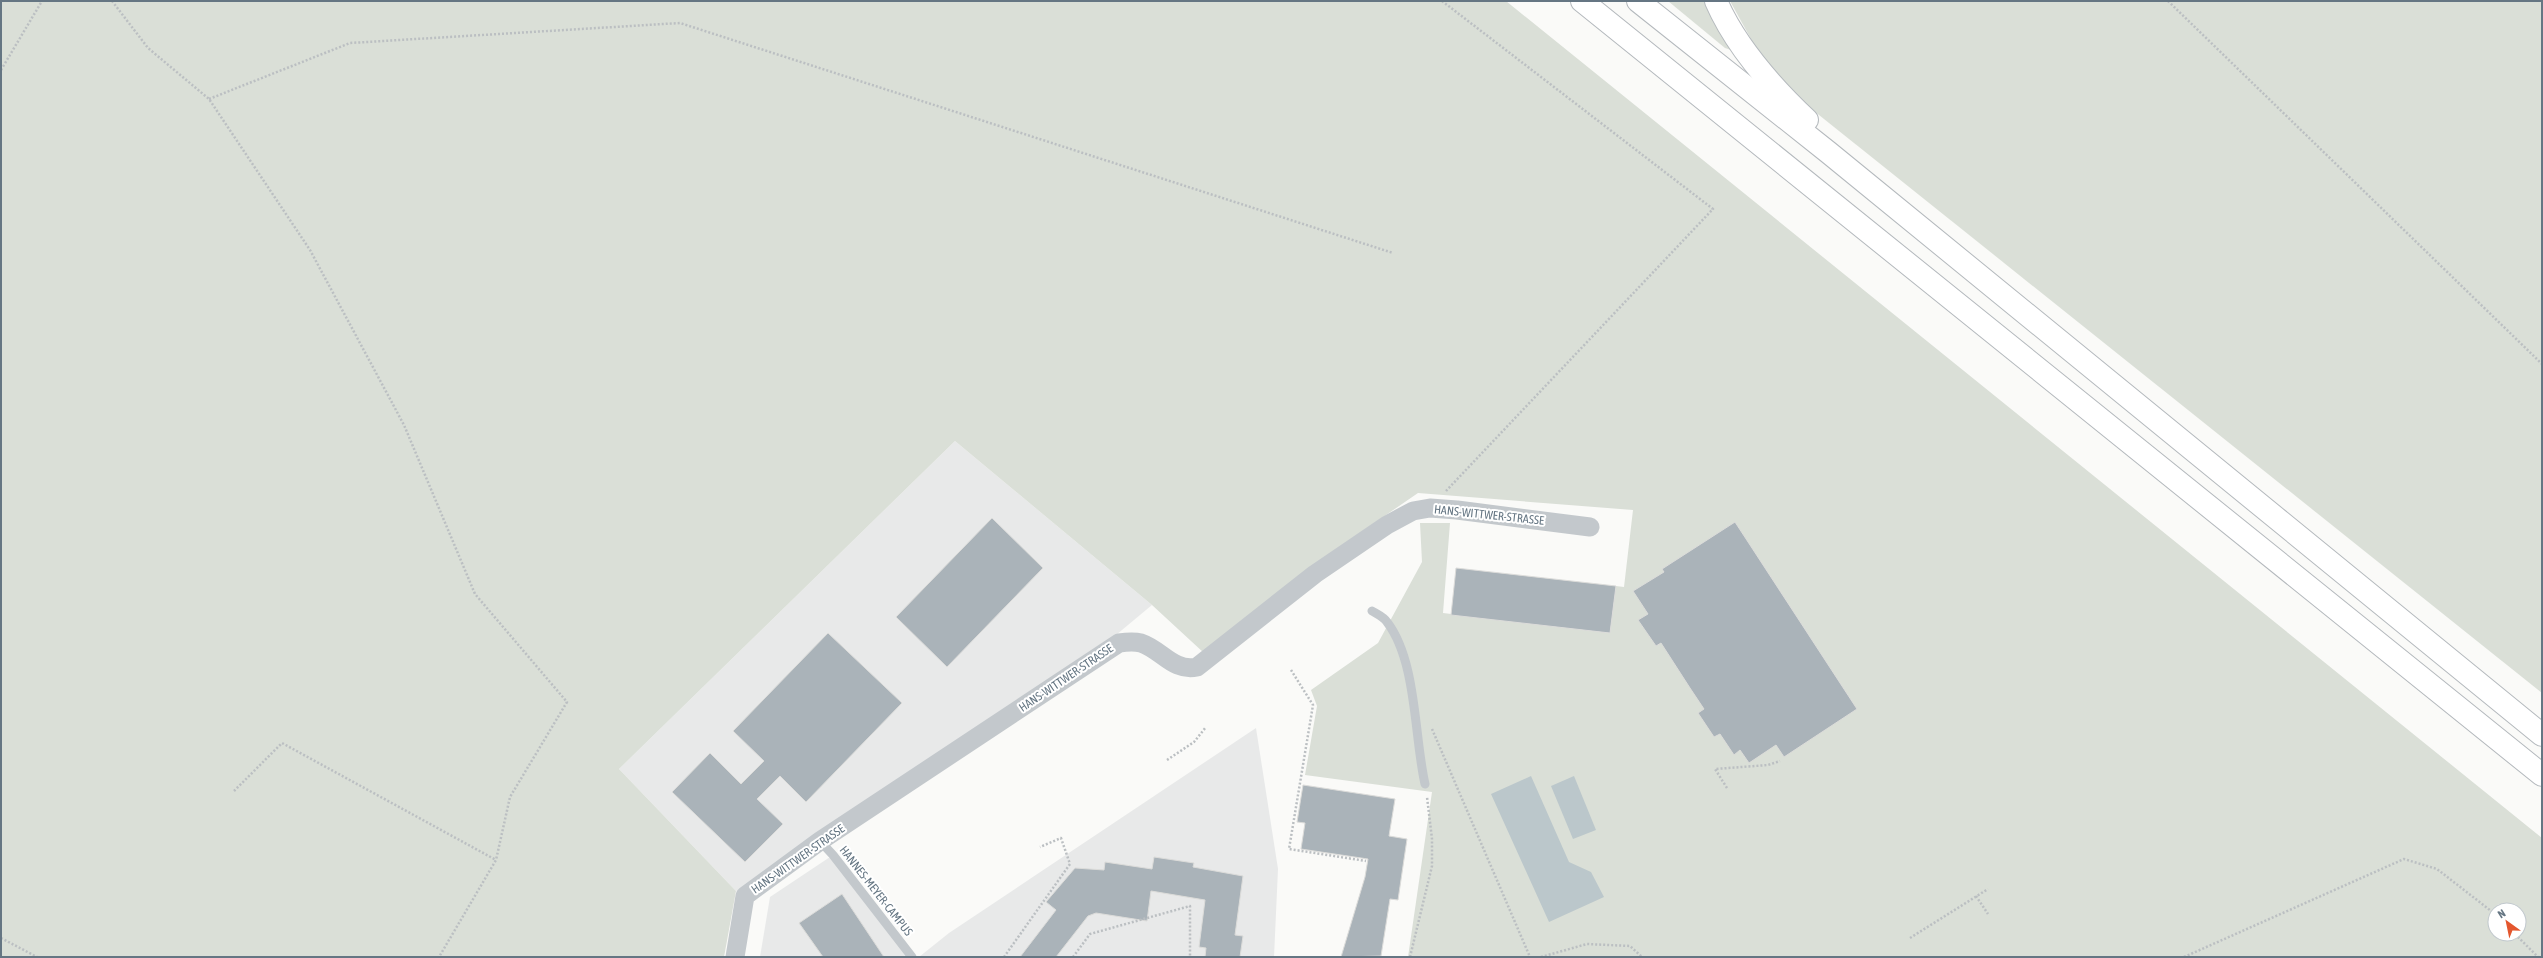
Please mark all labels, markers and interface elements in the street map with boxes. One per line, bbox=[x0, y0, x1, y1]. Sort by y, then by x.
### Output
street label: HANS-WITTWER-STRASSE bbox=[1433, 502, 1545, 528]
street label: HANS-WITTWER-STRASSE bbox=[1016, 641, 1116, 715]
street label: HANS-WITTWER-STRASSE bbox=[749, 822, 847, 896]
street label: HANNES-MEYER-CAMPUS bbox=[837, 843, 915, 939]
north arrow bbox=[2487, 902, 2527, 942]
text: N bbox=[2496, 907, 2508, 920]

